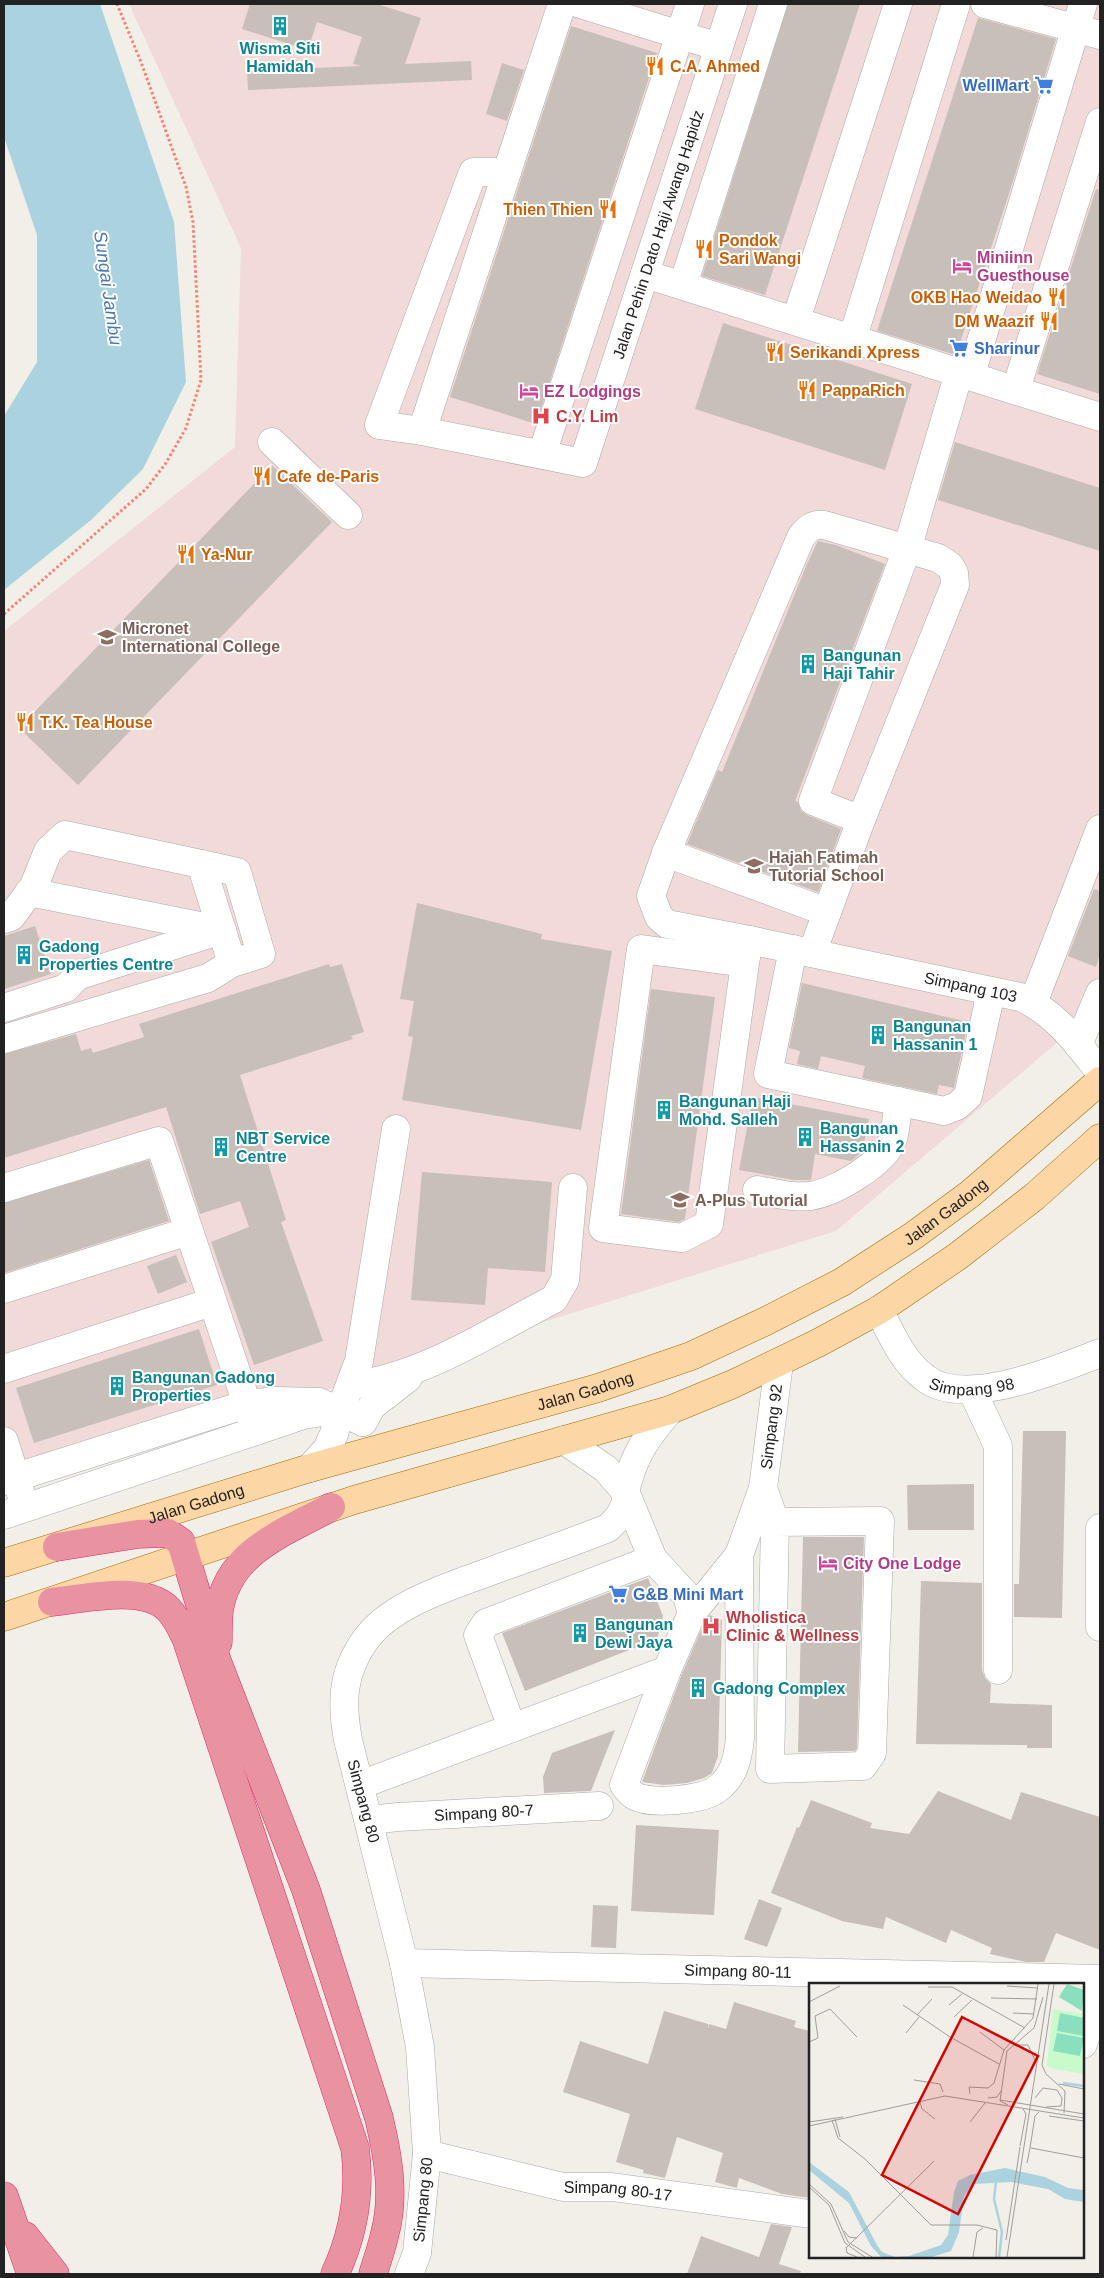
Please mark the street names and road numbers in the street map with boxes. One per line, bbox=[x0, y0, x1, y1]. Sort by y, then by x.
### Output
street label: Jalan Pehin Dato Haji Awang Hapidz bbox=[610, 108, 707, 361]
street label: Simpang 103 bbox=[923, 969, 1019, 1005]
street label: Jalan Gadong bbox=[901, 1175, 991, 1249]
street label: Jalan Gadong bbox=[535, 1369, 635, 1414]
street label: Simpang 98 bbox=[927, 1374, 1016, 1399]
street label: Simpang 92 bbox=[758, 1383, 785, 1470]
street label: Jalan Gadong bbox=[146, 1481, 246, 1527]
street label: Simpang 80 bbox=[344, 1758, 383, 1845]
street label: Simpang 80-7 bbox=[434, 1802, 534, 1824]
street label: Simpang 80-11 bbox=[684, 1961, 792, 1981]
street label: Simpang 80 bbox=[410, 2156, 436, 2243]
street label: Simpang 80-17 bbox=[564, 2179, 673, 2204]

